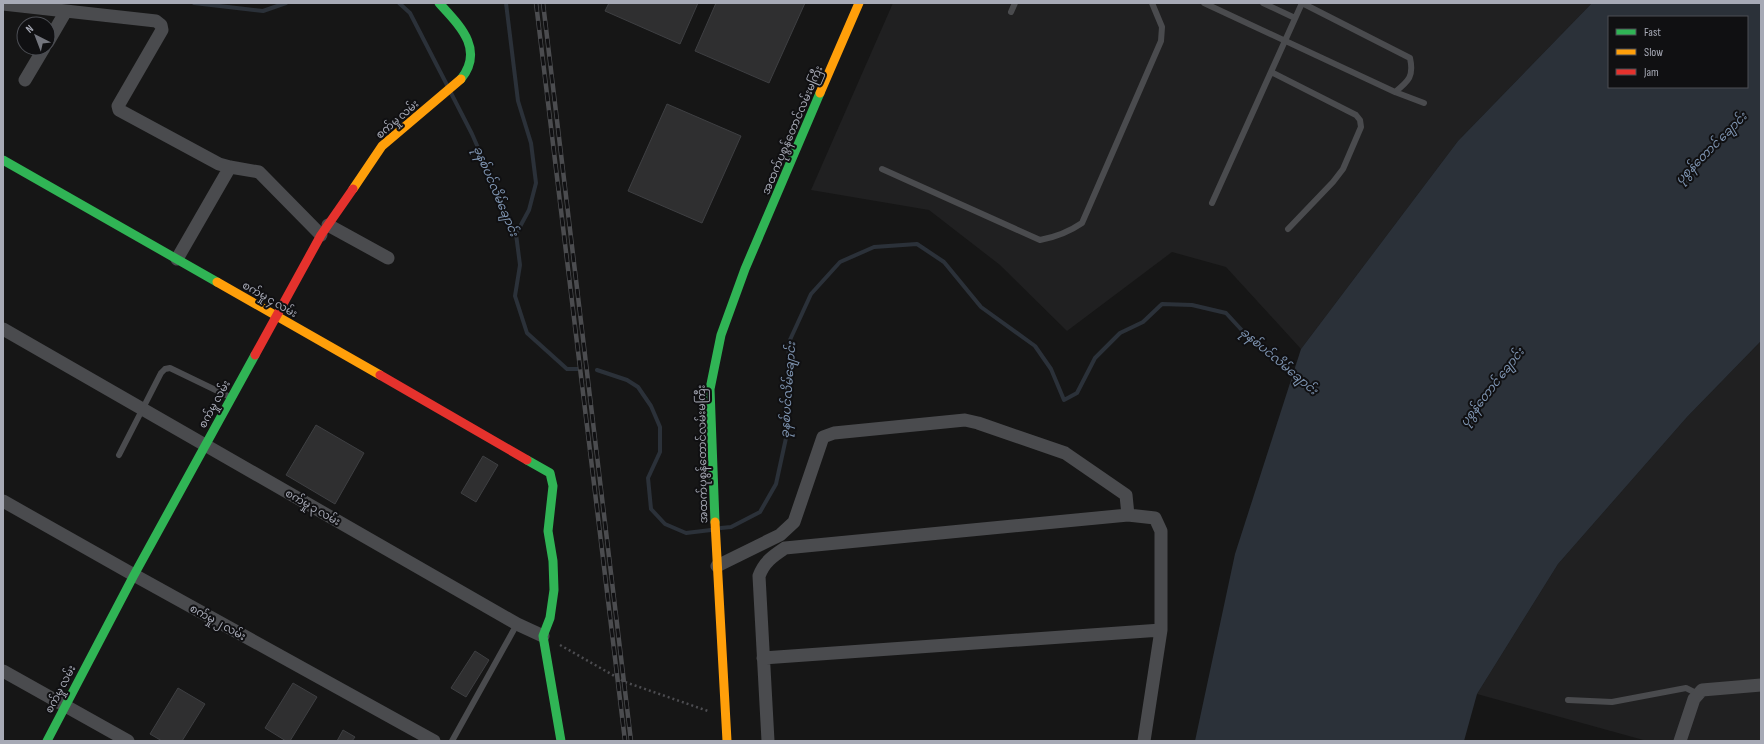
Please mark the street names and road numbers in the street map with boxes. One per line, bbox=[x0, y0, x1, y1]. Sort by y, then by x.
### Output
street label: အထက်ပုစွန်တောင်လမ်းမကြီး bbox=[758, 63, 827, 197]
street label: စက်မှု လမ်း bbox=[373, 96, 423, 143]
street label: စက်မှု ၄ လမ်း bbox=[239, 278, 300, 322]
street label: စက်မှု လမ်း bbox=[195, 377, 235, 431]
street label: အထက်ပုစွန်တောင်လမ်းမကြီး bbox=[694, 384, 712, 523]
street label: စက်မှု ၃ လမ်း bbox=[282, 486, 343, 530]
street label: စက်မှု ၂ လမ်း bbox=[187, 601, 249, 645]
street label: စက်မှု လမ်း bbox=[41, 662, 80, 716]

